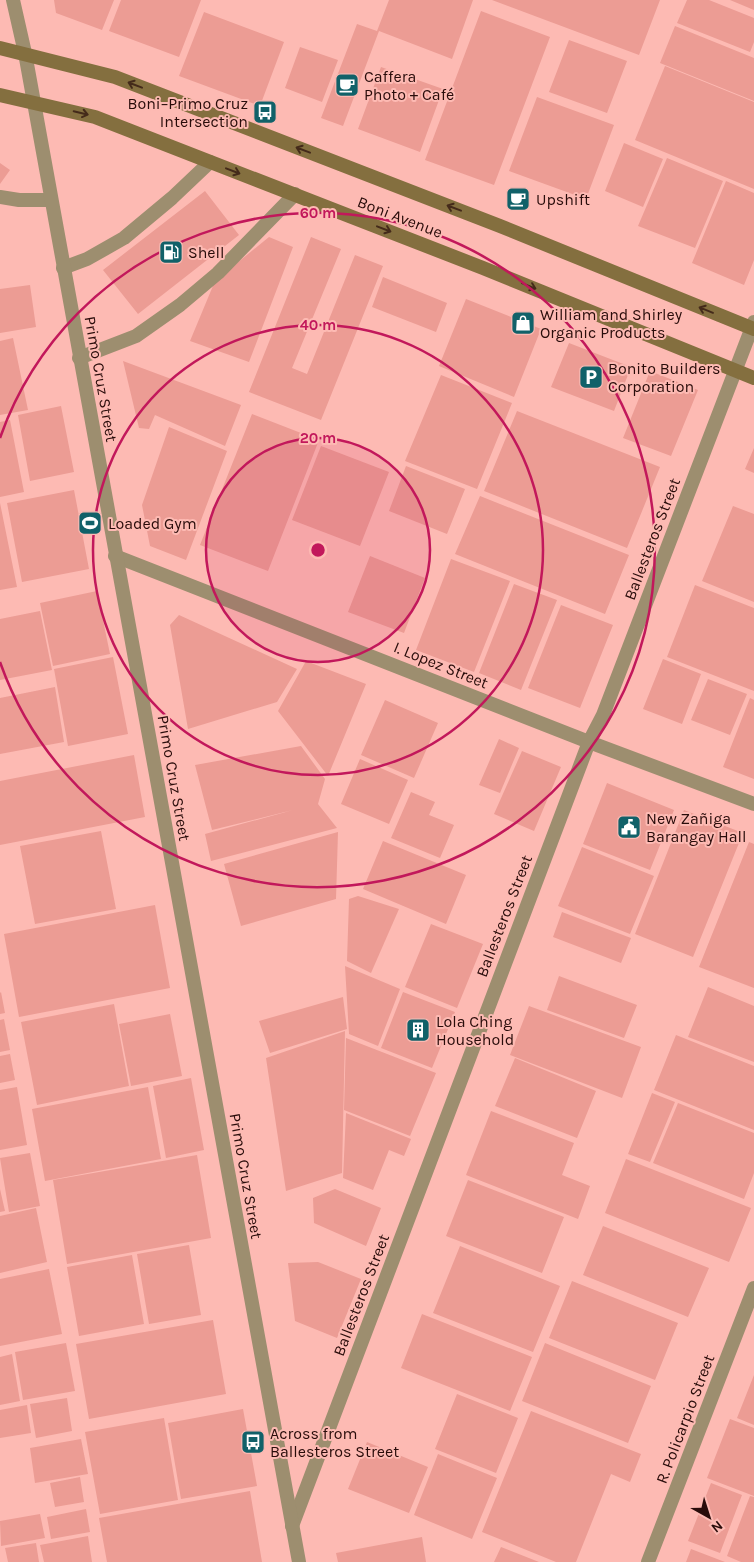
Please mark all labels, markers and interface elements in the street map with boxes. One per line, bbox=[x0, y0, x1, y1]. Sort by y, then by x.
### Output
place label: Caffera Photo + Café bbox=[364, 67, 454, 104]
cafe icon: Caffera Photo + Café bbox=[334, 72, 360, 98]
one-way arrow bbox=[128, 80, 143, 89]
place label: Boni–Primo Cruz Intersection bbox=[128, 94, 248, 131]
bus stop icon: Boni–Primo Cruz Intersection bbox=[252, 99, 278, 125]
one-way arrow bbox=[72, 109, 88, 118]
one-way arrow bbox=[296, 145, 311, 154]
one-way arrow bbox=[225, 166, 240, 176]
cafe icon: Upshift bbox=[505, 186, 531, 212]
place label: Upshift bbox=[536, 190, 590, 209]
street label: Boni Avenue bbox=[355, 192, 445, 242]
one-way arrow bbox=[447, 203, 463, 212]
text: 60 m bbox=[300, 204, 336, 222]
one-way arrow bbox=[376, 225, 391, 234]
fuel station icon: Shell bbox=[158, 239, 184, 265]
place label: Shell bbox=[188, 243, 225, 262]
one-way arrow bbox=[521, 282, 536, 291]
place label: William and Shirley Organic Products bbox=[540, 305, 683, 342]
one-way arrow bbox=[699, 305, 714, 314]
shop icon: William and Shirley Organic Products bbox=[510, 310, 536, 336]
street label: Primo Cruz Street bbox=[81, 315, 121, 443]
text: 40 m bbox=[300, 316, 336, 334]
place label: Bonito Builders Corporation bbox=[608, 359, 720, 396]
parking icon: Bonito Builders Corporation bbox=[578, 364, 604, 390]
text: 20 m bbox=[300, 429, 336, 447]
street label: Ballesteros Street bbox=[620, 475, 684, 603]
sports icon: Loaded Gym bbox=[77, 510, 103, 536]
place label: Loaded Gym bbox=[108, 514, 197, 533]
centre of rings bbox=[309, 541, 327, 559]
street label: I. Lopez Street bbox=[391, 637, 491, 693]
street label: Primo Cruz Street bbox=[154, 714, 194, 842]
place label: New Zañiga Barangay Hall bbox=[646, 809, 747, 846]
public building icon: New Zañiga Barangay Hall bbox=[616, 814, 642, 840]
street label: Ballesteros Street bbox=[472, 852, 536, 980]
place label: Lola Ching Household bbox=[436, 1012, 514, 1049]
building icon: Lola Ching Household bbox=[405, 1017, 431, 1043]
street label: Primo Cruz Street bbox=[226, 1112, 266, 1240]
street label: Ballesteros Street bbox=[329, 1231, 393, 1359]
street label: R. Policarpio Street bbox=[652, 1352, 718, 1486]
place label: Across from Ballesteros Street bbox=[270, 1424, 399, 1461]
bus stop icon: Across from Ballesteros Street bbox=[240, 1429, 266, 1455]
north arrow bbox=[684, 1492, 734, 1542]
text: N bbox=[708, 1517, 726, 1536]

